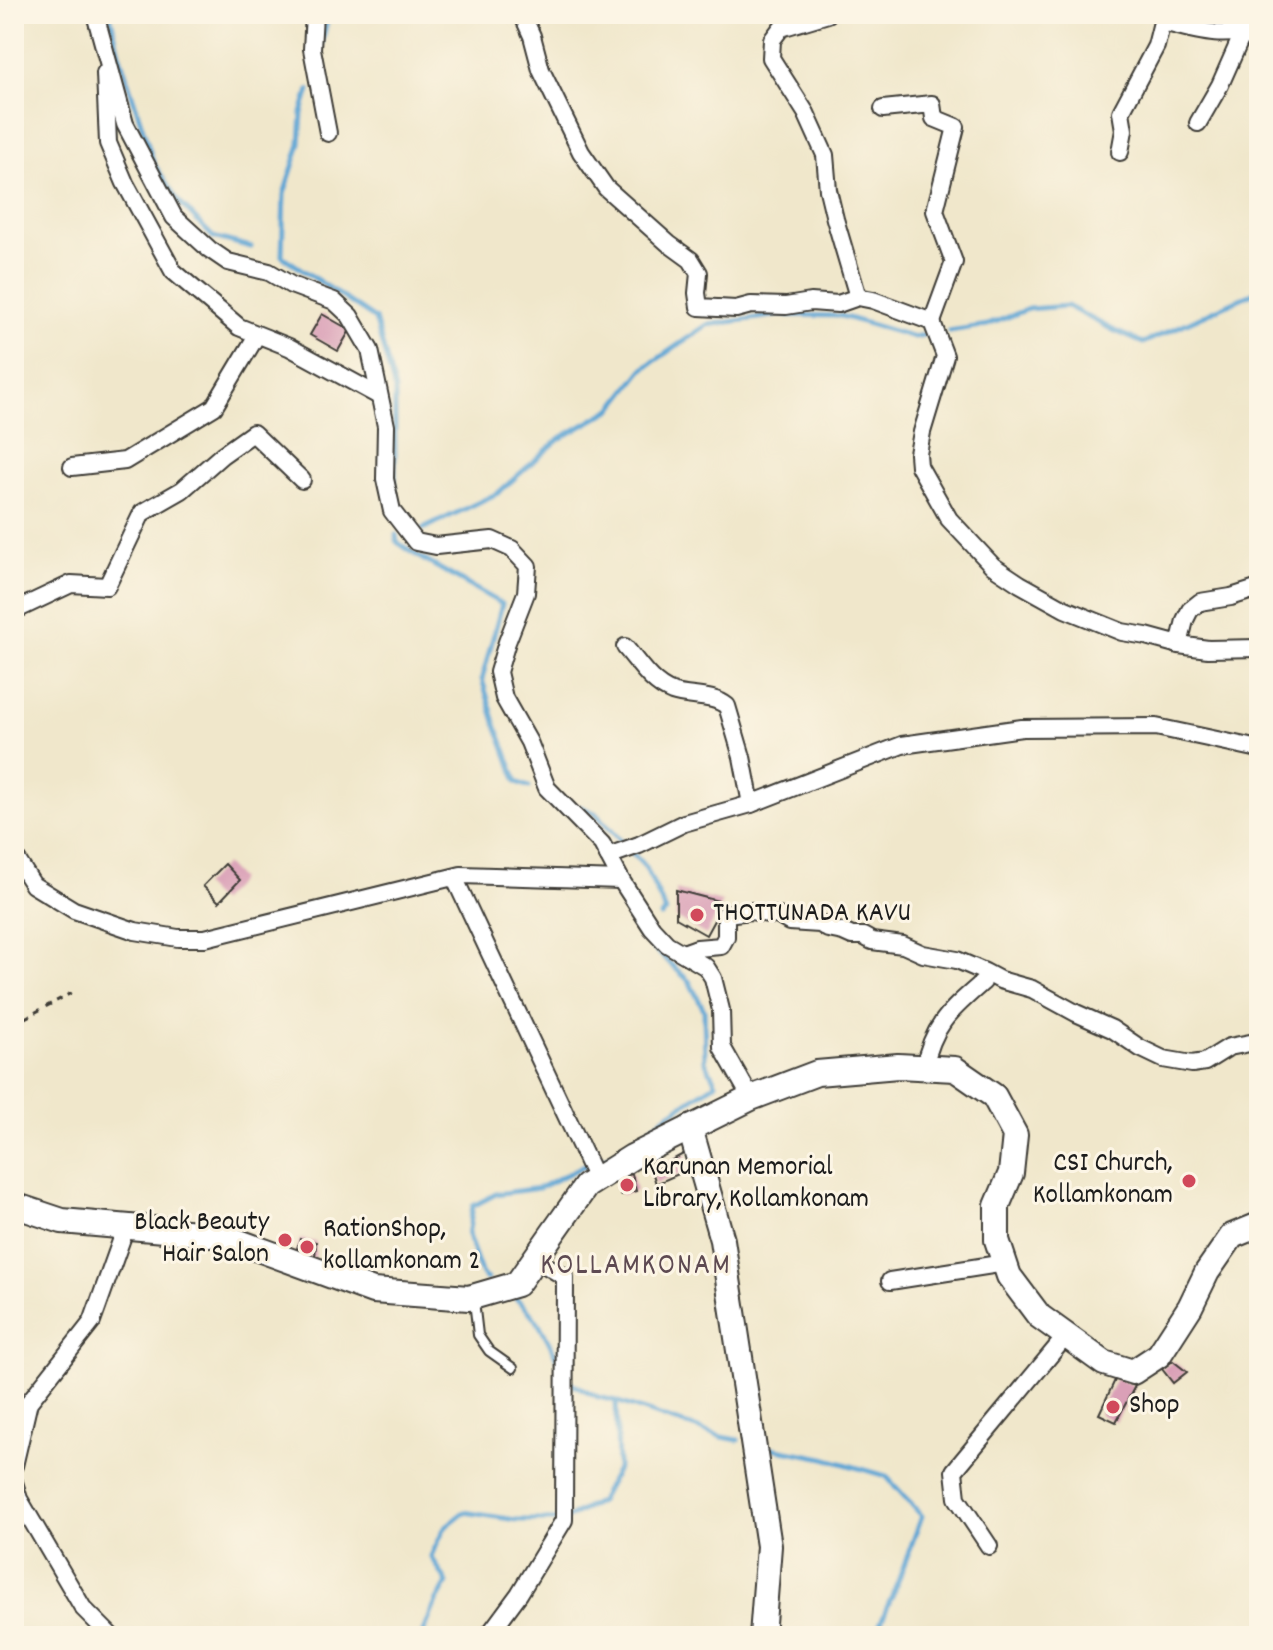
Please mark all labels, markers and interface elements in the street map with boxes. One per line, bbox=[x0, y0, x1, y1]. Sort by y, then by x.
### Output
place label: THOTTUNADA KAVU bbox=[713, 895, 911, 935]
marker: THOTTUNADA KAVU bbox=[688, 906, 706, 924]
place label: CSI Church, Kollamkonam bbox=[1033, 1145, 1173, 1217]
place label: Karunan Memorial Library, Kollamkonam bbox=[643, 1149, 869, 1221]
marker: CSI Church, Kollamkonam bbox=[1180, 1172, 1198, 1190]
marker: Karunan Memorial Library, Kollamkonam bbox=[618, 1176, 636, 1194]
place label: Black Beauty Hair Salon bbox=[134, 1204, 270, 1276]
place label: RationShop, kollamkonam 2 bbox=[323, 1211, 481, 1283]
marker: Black Beauty Hair Salon bbox=[276, 1231, 294, 1249]
marker: RationShop, kollamkonam 2 bbox=[298, 1238, 316, 1256]
district label: KOLLAMKONAM bbox=[540, 1246, 732, 1289]
place label: Shop bbox=[1129, 1387, 1180, 1427]
marker: Shop bbox=[1104, 1398, 1122, 1416]

